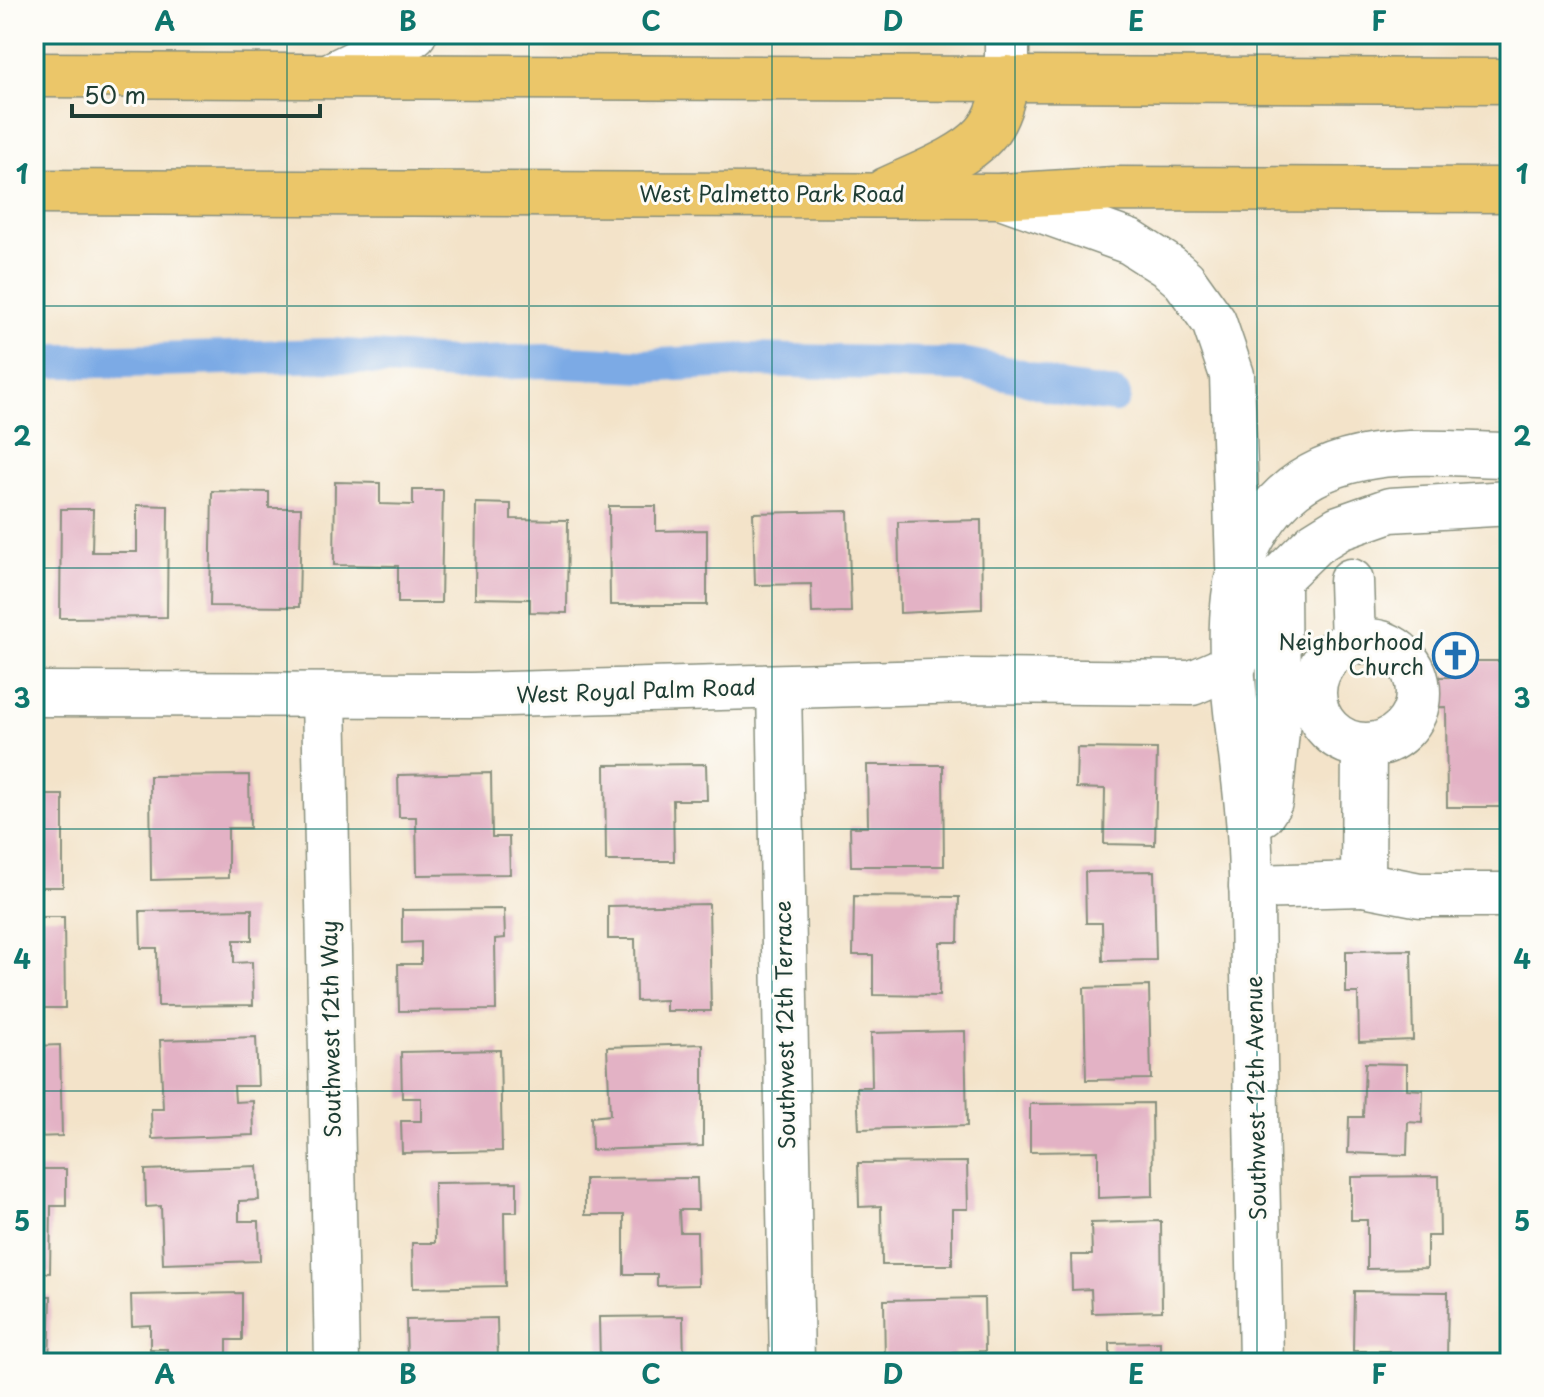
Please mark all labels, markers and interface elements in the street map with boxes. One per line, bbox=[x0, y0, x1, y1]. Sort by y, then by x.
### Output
text: A bbox=[155, 1, 175, 40]
text: B bbox=[399, 1, 417, 40]
text: C bbox=[641, 1, 661, 40]
text: D bbox=[883, 1, 903, 40]
text: E bbox=[1128, 1, 1144, 40]
text: F bbox=[1371, 1, 1387, 40]
scale bar bbox=[72, 68, 320, 118]
text: 50 m bbox=[84, 76, 146, 112]
text: 1 bbox=[16, 154, 28, 193]
text: 1 bbox=[1516, 154, 1528, 193]
street label: West Palmetto Park Road bbox=[639, 176, 905, 209]
text: 2 bbox=[13, 416, 31, 455]
text: 2 bbox=[1513, 416, 1531, 455]
place label: Neighborhood Church bbox=[1279, 624, 1424, 682]
church icon: Neighborhood Church bbox=[1431, 631, 1479, 679]
street label: West Royal Palm Road bbox=[515, 669, 756, 710]
text: 3 bbox=[13, 678, 31, 717]
text: 3 bbox=[1513, 678, 1531, 717]
street label: Southwest 12th Terrace bbox=[765, 900, 802, 1150]
street label: Southwest 12th Way bbox=[311, 920, 348, 1138]
text: 4 bbox=[13, 939, 31, 978]
text: 4 bbox=[1513, 939, 1531, 978]
street label: Southwest 12th Avenue bbox=[1236, 975, 1273, 1221]
text: 5 bbox=[14, 1201, 30, 1240]
text: 5 bbox=[1514, 1201, 1530, 1240]
text: A bbox=[155, 1354, 175, 1393]
text: B bbox=[399, 1354, 417, 1393]
text: C bbox=[641, 1354, 661, 1393]
text: D bbox=[883, 1354, 903, 1393]
text: E bbox=[1128, 1354, 1144, 1393]
text: F bbox=[1371, 1354, 1387, 1393]

